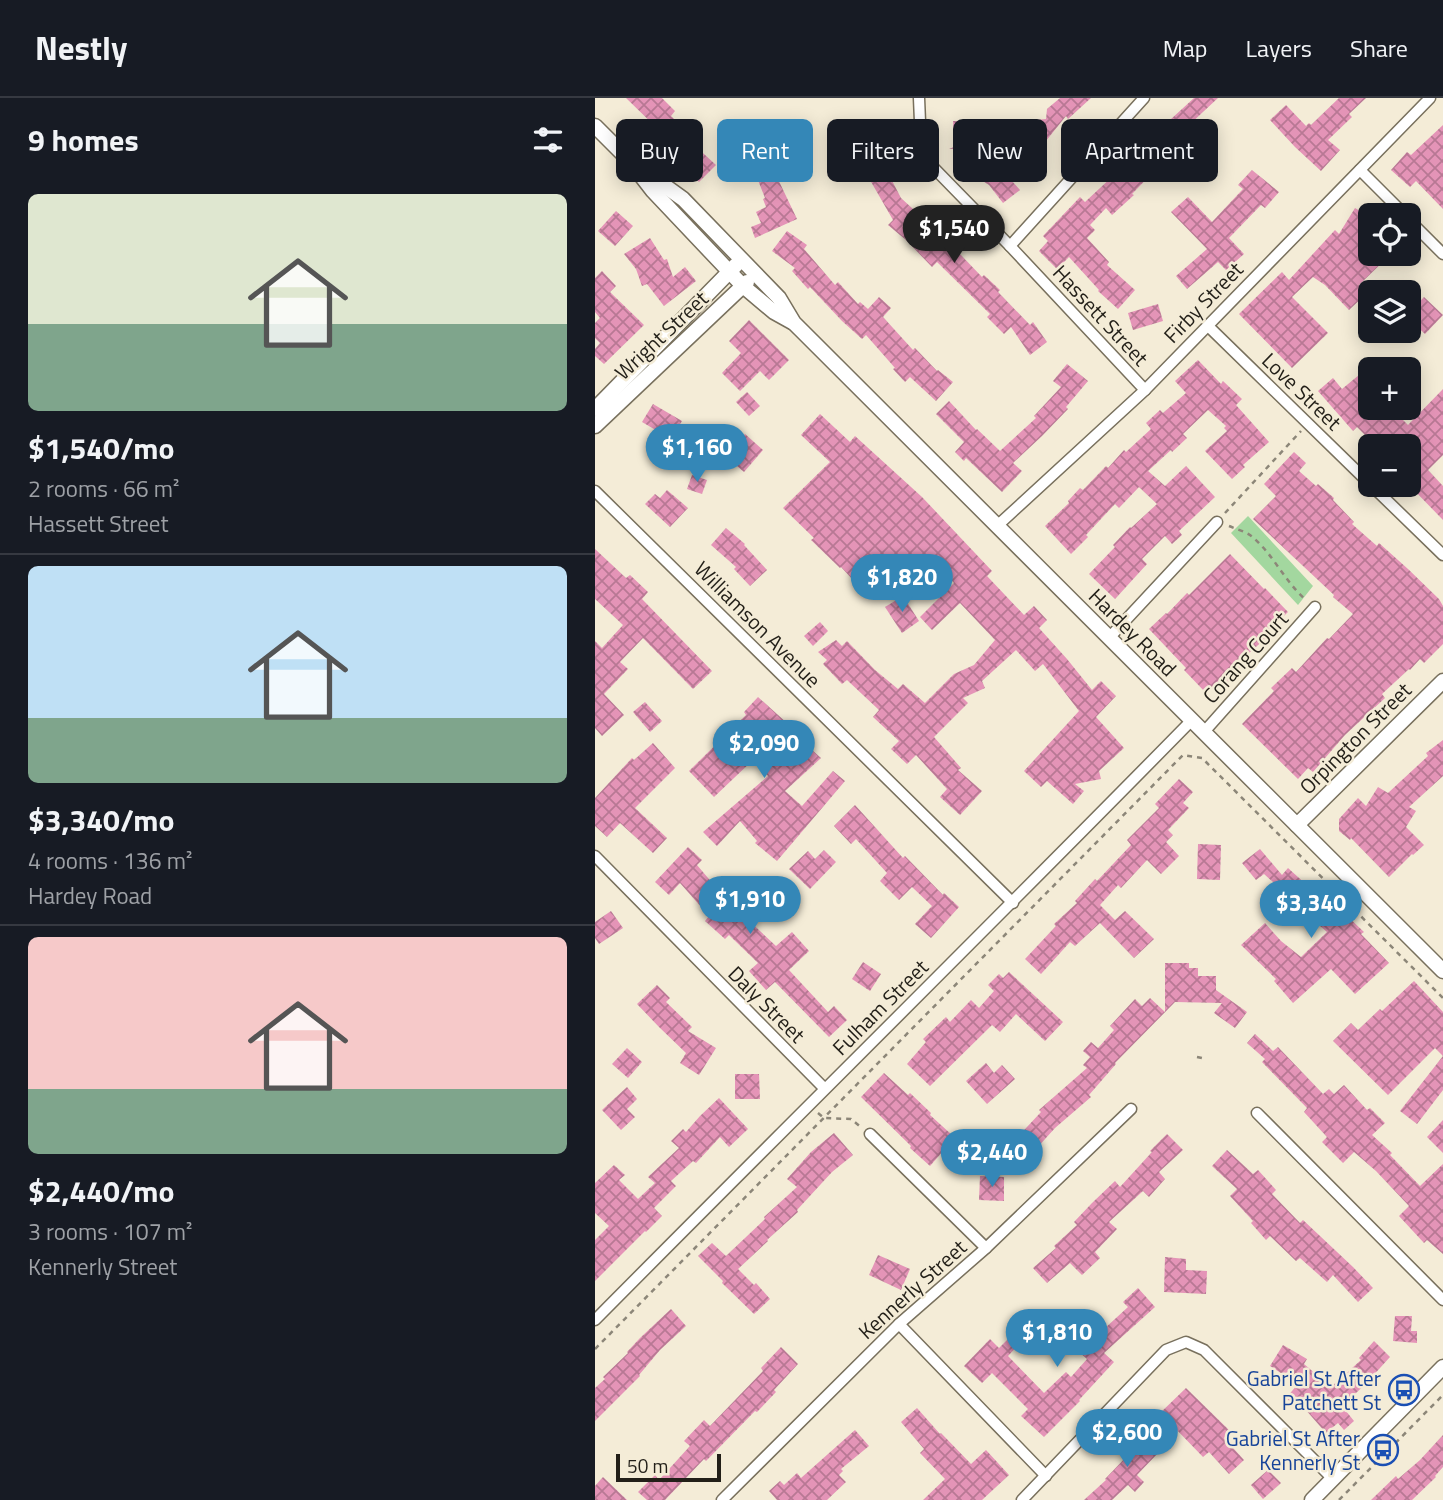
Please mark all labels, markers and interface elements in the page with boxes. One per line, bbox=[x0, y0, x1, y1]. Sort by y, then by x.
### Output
text: Nestly bbox=[35, 23, 128, 73]
text: Map bbox=[1163, 30, 1208, 66]
text: Layers bbox=[1246, 30, 1312, 66]
text: Share bbox=[1350, 30, 1408, 66]
text: 9 homes bbox=[28, 117, 139, 163]
chip: Buy bbox=[616, 119, 703, 182]
chip: Rent bbox=[717, 119, 813, 182]
chip: Filters bbox=[827, 119, 939, 182]
chip: New bbox=[953, 119, 1047, 182]
chip: Apartment bbox=[1061, 119, 1218, 182]
icon: filters bbox=[529, 121, 567, 159]
map controls bbox=[1358, 203, 1421, 497]
button: locate bbox=[1358, 203, 1421, 266]
pin: $1,540 bbox=[897, 206, 1011, 265]
text: $1,540 bbox=[919, 210, 989, 245]
icon: home bbox=[235, 240, 361, 366]
street label: Firby Street bbox=[1156, 254, 1251, 350]
street label: Hassett Street bbox=[1046, 257, 1157, 373]
button: layers bbox=[1358, 280, 1421, 343]
street label: Wright Street bbox=[607, 283, 716, 387]
street label: Love Street bbox=[1255, 345, 1350, 438]
button: + bbox=[1358, 357, 1421, 420]
pin: $1,160 bbox=[640, 424, 754, 484]
text: $1,540/mo bbox=[28, 425, 174, 471]
text: $1,160 bbox=[662, 429, 732, 464]
button: − bbox=[1358, 434, 1421, 497]
text: 2 rooms · 66 m² bbox=[28, 471, 179, 506]
text: Hassett Street bbox=[28, 506, 168, 541]
street label: Williamson Avenue bbox=[687, 553, 829, 695]
pin: $1,820 bbox=[845, 554, 959, 614]
text: $1,820 bbox=[867, 559, 937, 594]
street label: Hardey Road bbox=[1082, 581, 1184, 683]
street label: Corang Court bbox=[1195, 603, 1296, 710]
icon: home bbox=[235, 612, 361, 738]
street label: Orpington Street bbox=[1292, 674, 1419, 801]
pin: $2,090 bbox=[707, 720, 821, 780]
text: $2,090 bbox=[729, 725, 799, 760]
text: $3,340/mo bbox=[28, 797, 174, 843]
text: 4 rooms · 136 m² bbox=[28, 843, 192, 878]
pin: $1,910 bbox=[693, 876, 807, 936]
text: Hardey Road bbox=[28, 878, 152, 913]
pin: $3,340 bbox=[1254, 880, 1368, 940]
text: $1,910 bbox=[715, 881, 785, 916]
text: $3,340 bbox=[1276, 885, 1346, 920]
street label: Fulham Street bbox=[825, 951, 936, 1062]
street label: Daly Street bbox=[721, 958, 813, 1050]
icon: home bbox=[235, 983, 361, 1109]
pin: $2,440 bbox=[935, 1130, 1049, 1189]
text: $2,440 bbox=[957, 1134, 1027, 1169]
text: $2,440/mo bbox=[28, 1168, 174, 1214]
text: 3 rooms · 107 m² bbox=[28, 1214, 192, 1249]
street label: Kennerly Street bbox=[851, 1231, 974, 1347]
text: Kennerly Street bbox=[28, 1249, 177, 1284]
pin: $1,810 bbox=[1000, 1310, 1114, 1369]
text: $1,810 bbox=[1022, 1314, 1092, 1349]
place label: Gabriel St After Patchett St bbox=[1247, 1362, 1382, 1418]
bus stop icon: Gabriel St After Patchett St bbox=[1387, 1373, 1421, 1407]
pin: $2,600 bbox=[1070, 1410, 1184, 1469]
text: $2,600 bbox=[1092, 1414, 1162, 1449]
place label: Gabriel St After Kennerly St bbox=[1226, 1422, 1361, 1478]
bus stop icon: Gabriel St After Kennerly St bbox=[1366, 1433, 1400, 1467]
scale bar bbox=[616, 1451, 721, 1483]
text: 50 m bbox=[627, 1451, 668, 1480]

